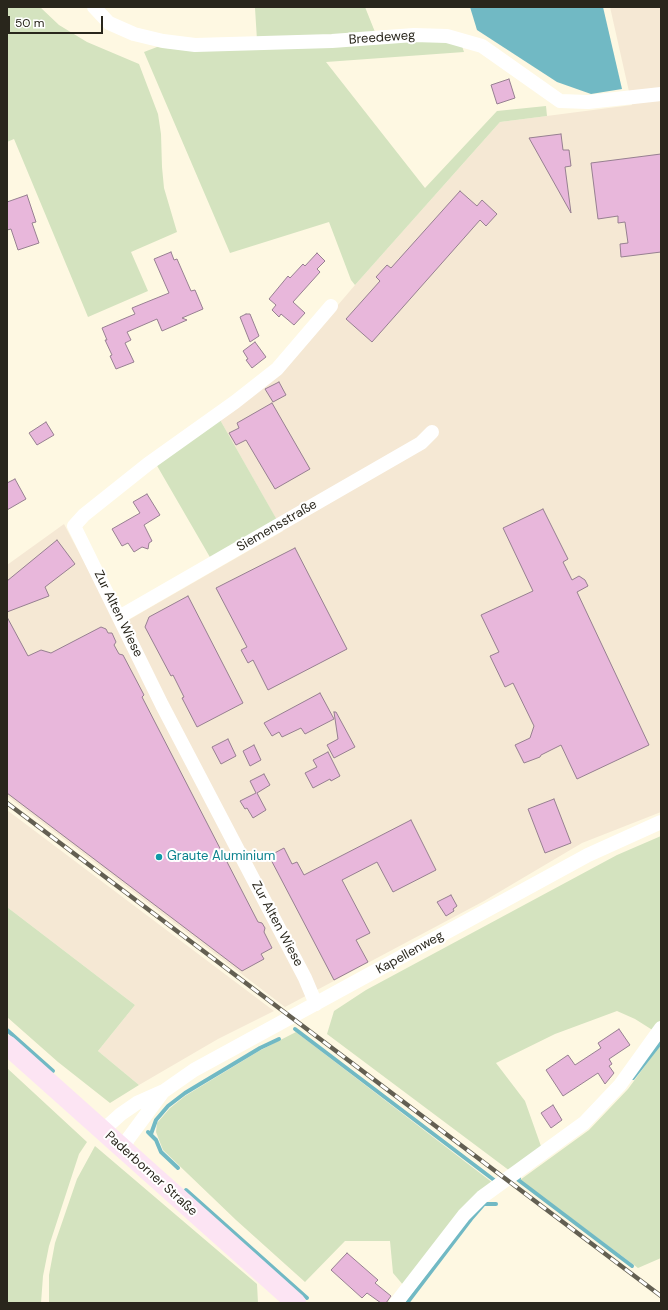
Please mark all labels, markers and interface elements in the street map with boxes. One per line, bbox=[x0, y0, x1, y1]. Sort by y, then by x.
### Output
scale bar bbox=[10, 8, 105, 34]
text: 50 m bbox=[15, 15, 44, 31]
street label: Breedeweg bbox=[348, 28, 416, 48]
street label: Siemensstraße bbox=[234, 497, 320, 555]
street label: Zur Alten Wiese bbox=[90, 568, 146, 660]
place label: Graute Aluminium bbox=[167, 849, 275, 865]
marker: Graute Aluminium bbox=[154, 852, 164, 862]
street label: Zur Alten Wiese bbox=[248, 879, 306, 969]
street label: Kapellenweg bbox=[374, 928, 446, 978]
street label: Paderborner Straße bbox=[102, 1128, 200, 1220]

